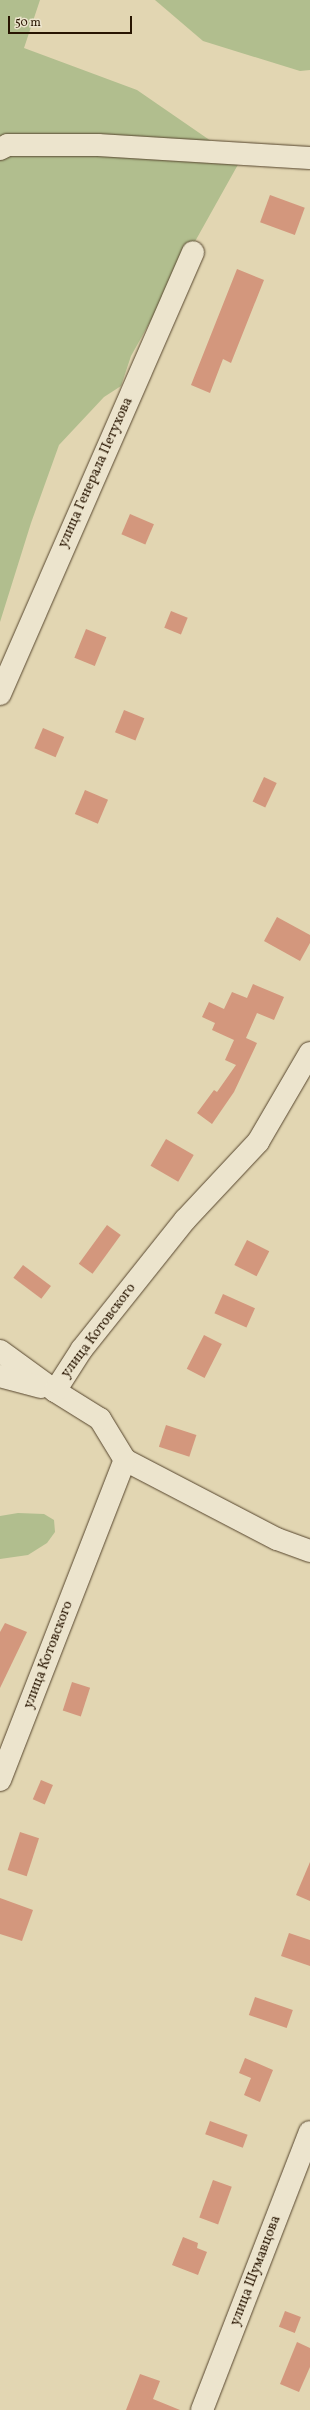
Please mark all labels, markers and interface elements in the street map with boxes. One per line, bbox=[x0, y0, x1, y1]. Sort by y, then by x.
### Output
scale bar bbox=[10, 8, 134, 34]
text: 50 m bbox=[15, 15, 41, 31]
street label: улица Генерала Петухова bbox=[55, 395, 137, 551]
street label: улица Котовского bbox=[58, 1280, 140, 1382]
street label: улица Котовского bbox=[21, 1599, 77, 1711]
street label: улица Шумавцова bbox=[227, 2214, 285, 2328]

